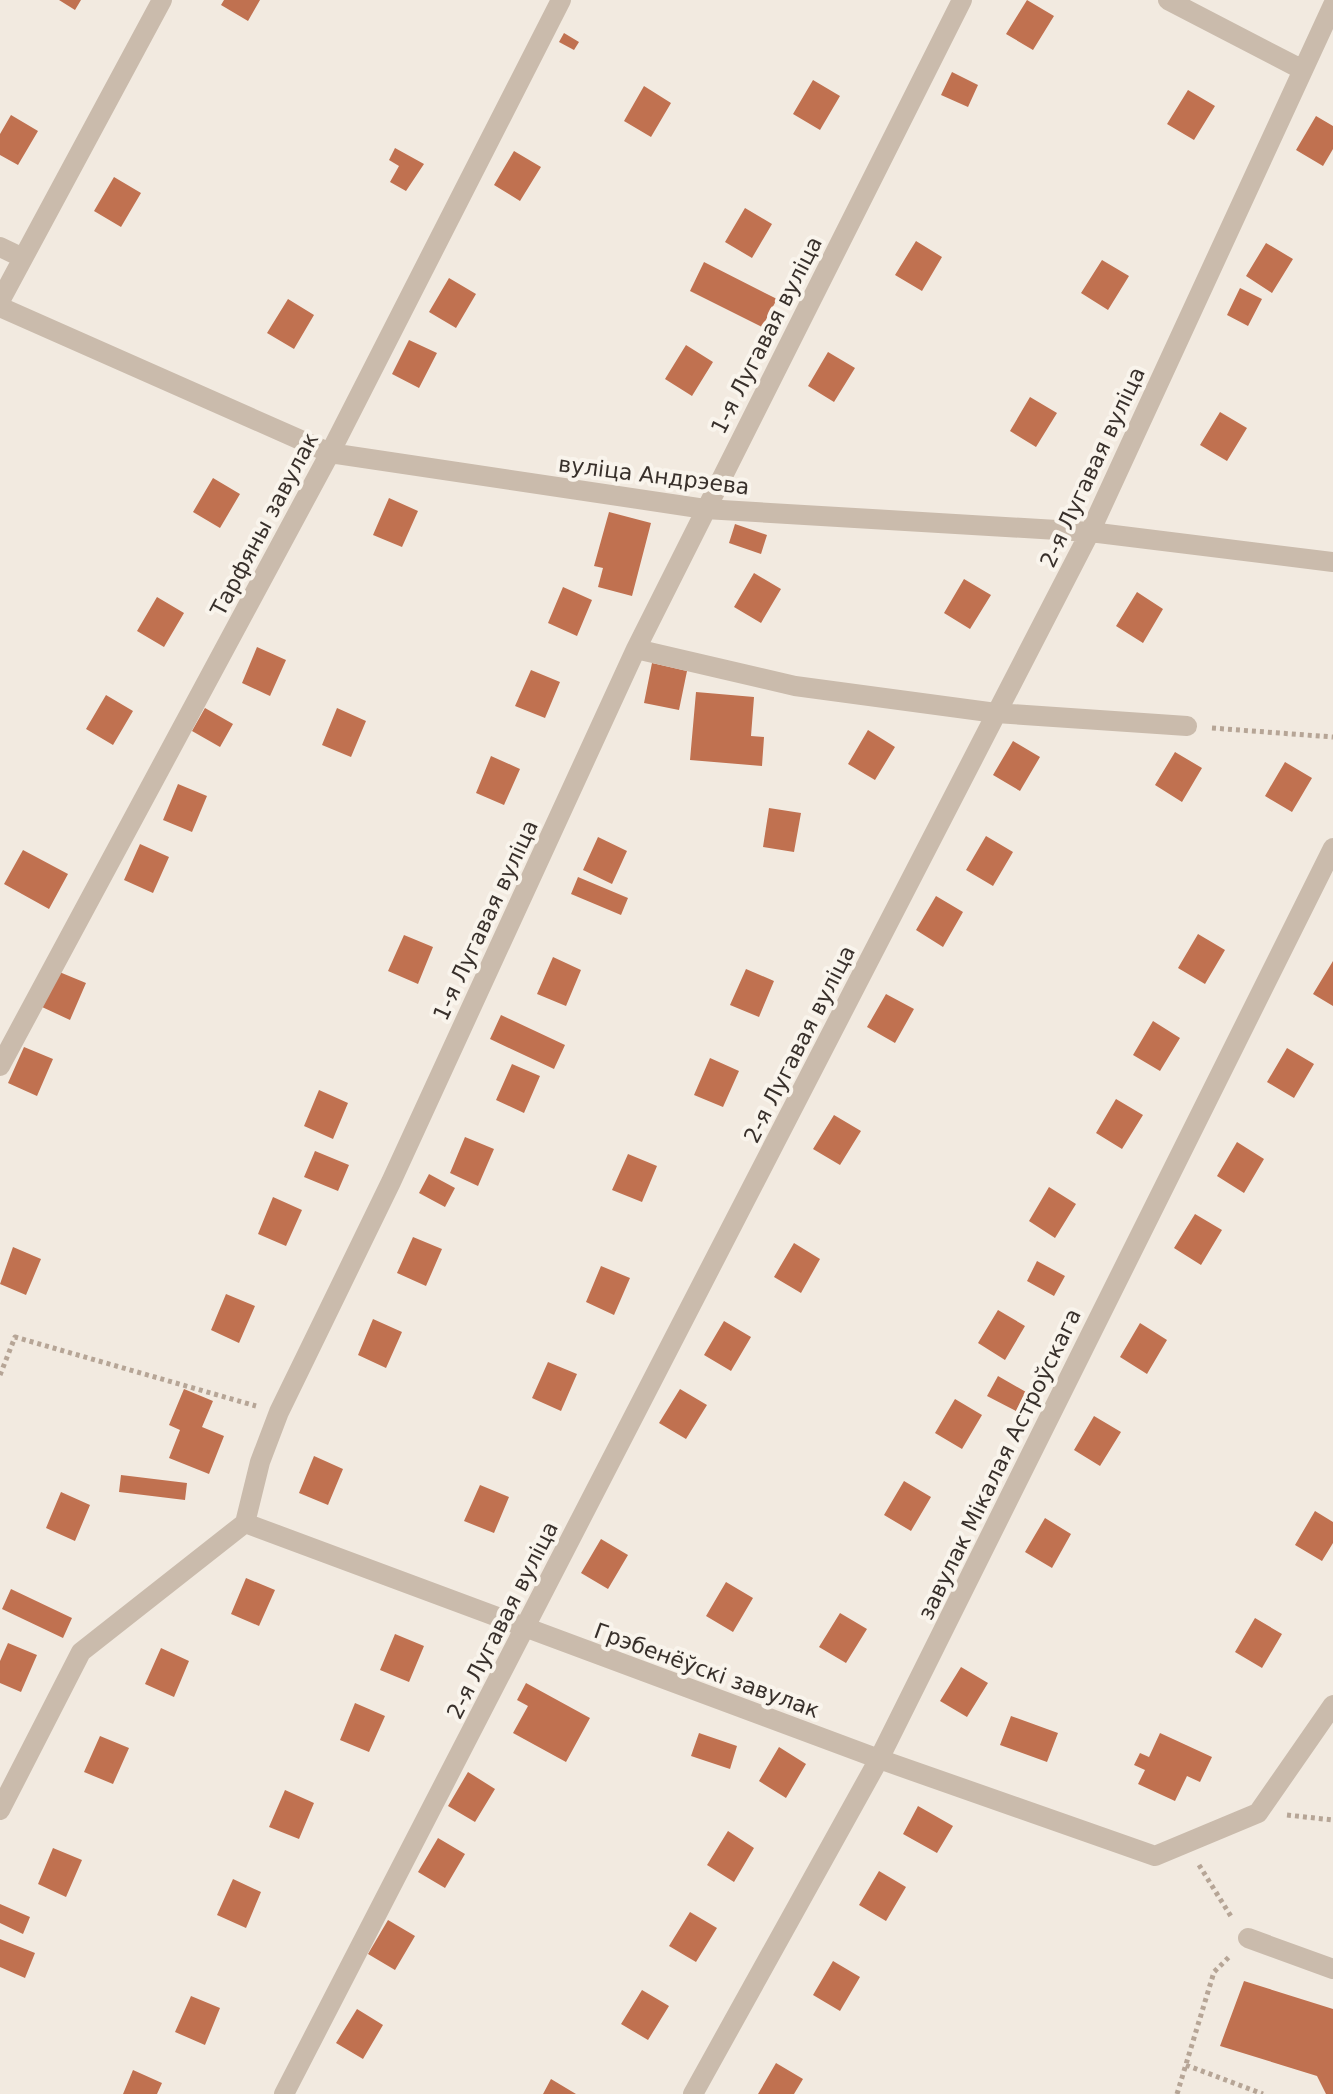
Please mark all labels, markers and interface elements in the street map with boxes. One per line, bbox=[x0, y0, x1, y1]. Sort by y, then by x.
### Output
street label: 1-я Лугавая вуліца bbox=[706, 232, 827, 438]
street label: 2-я Лугавая вуліца bbox=[1035, 363, 1150, 571]
street label: Тарфяны завулак bbox=[205, 428, 323, 621]
street label: вуліца Андрэева bbox=[557, 451, 751, 500]
street label: 1-я Лугавая вуліца bbox=[428, 816, 543, 1024]
street label: 2-я Лугавая вуліца bbox=[739, 941, 860, 1147]
street label: завулак Мікалая Астроўскага bbox=[913, 1305, 1086, 1624]
street label: 2-я Лугавая вуліца bbox=[442, 1517, 563, 1723]
street label: Грэбенёўскі завулак bbox=[591, 1618, 823, 1723]

